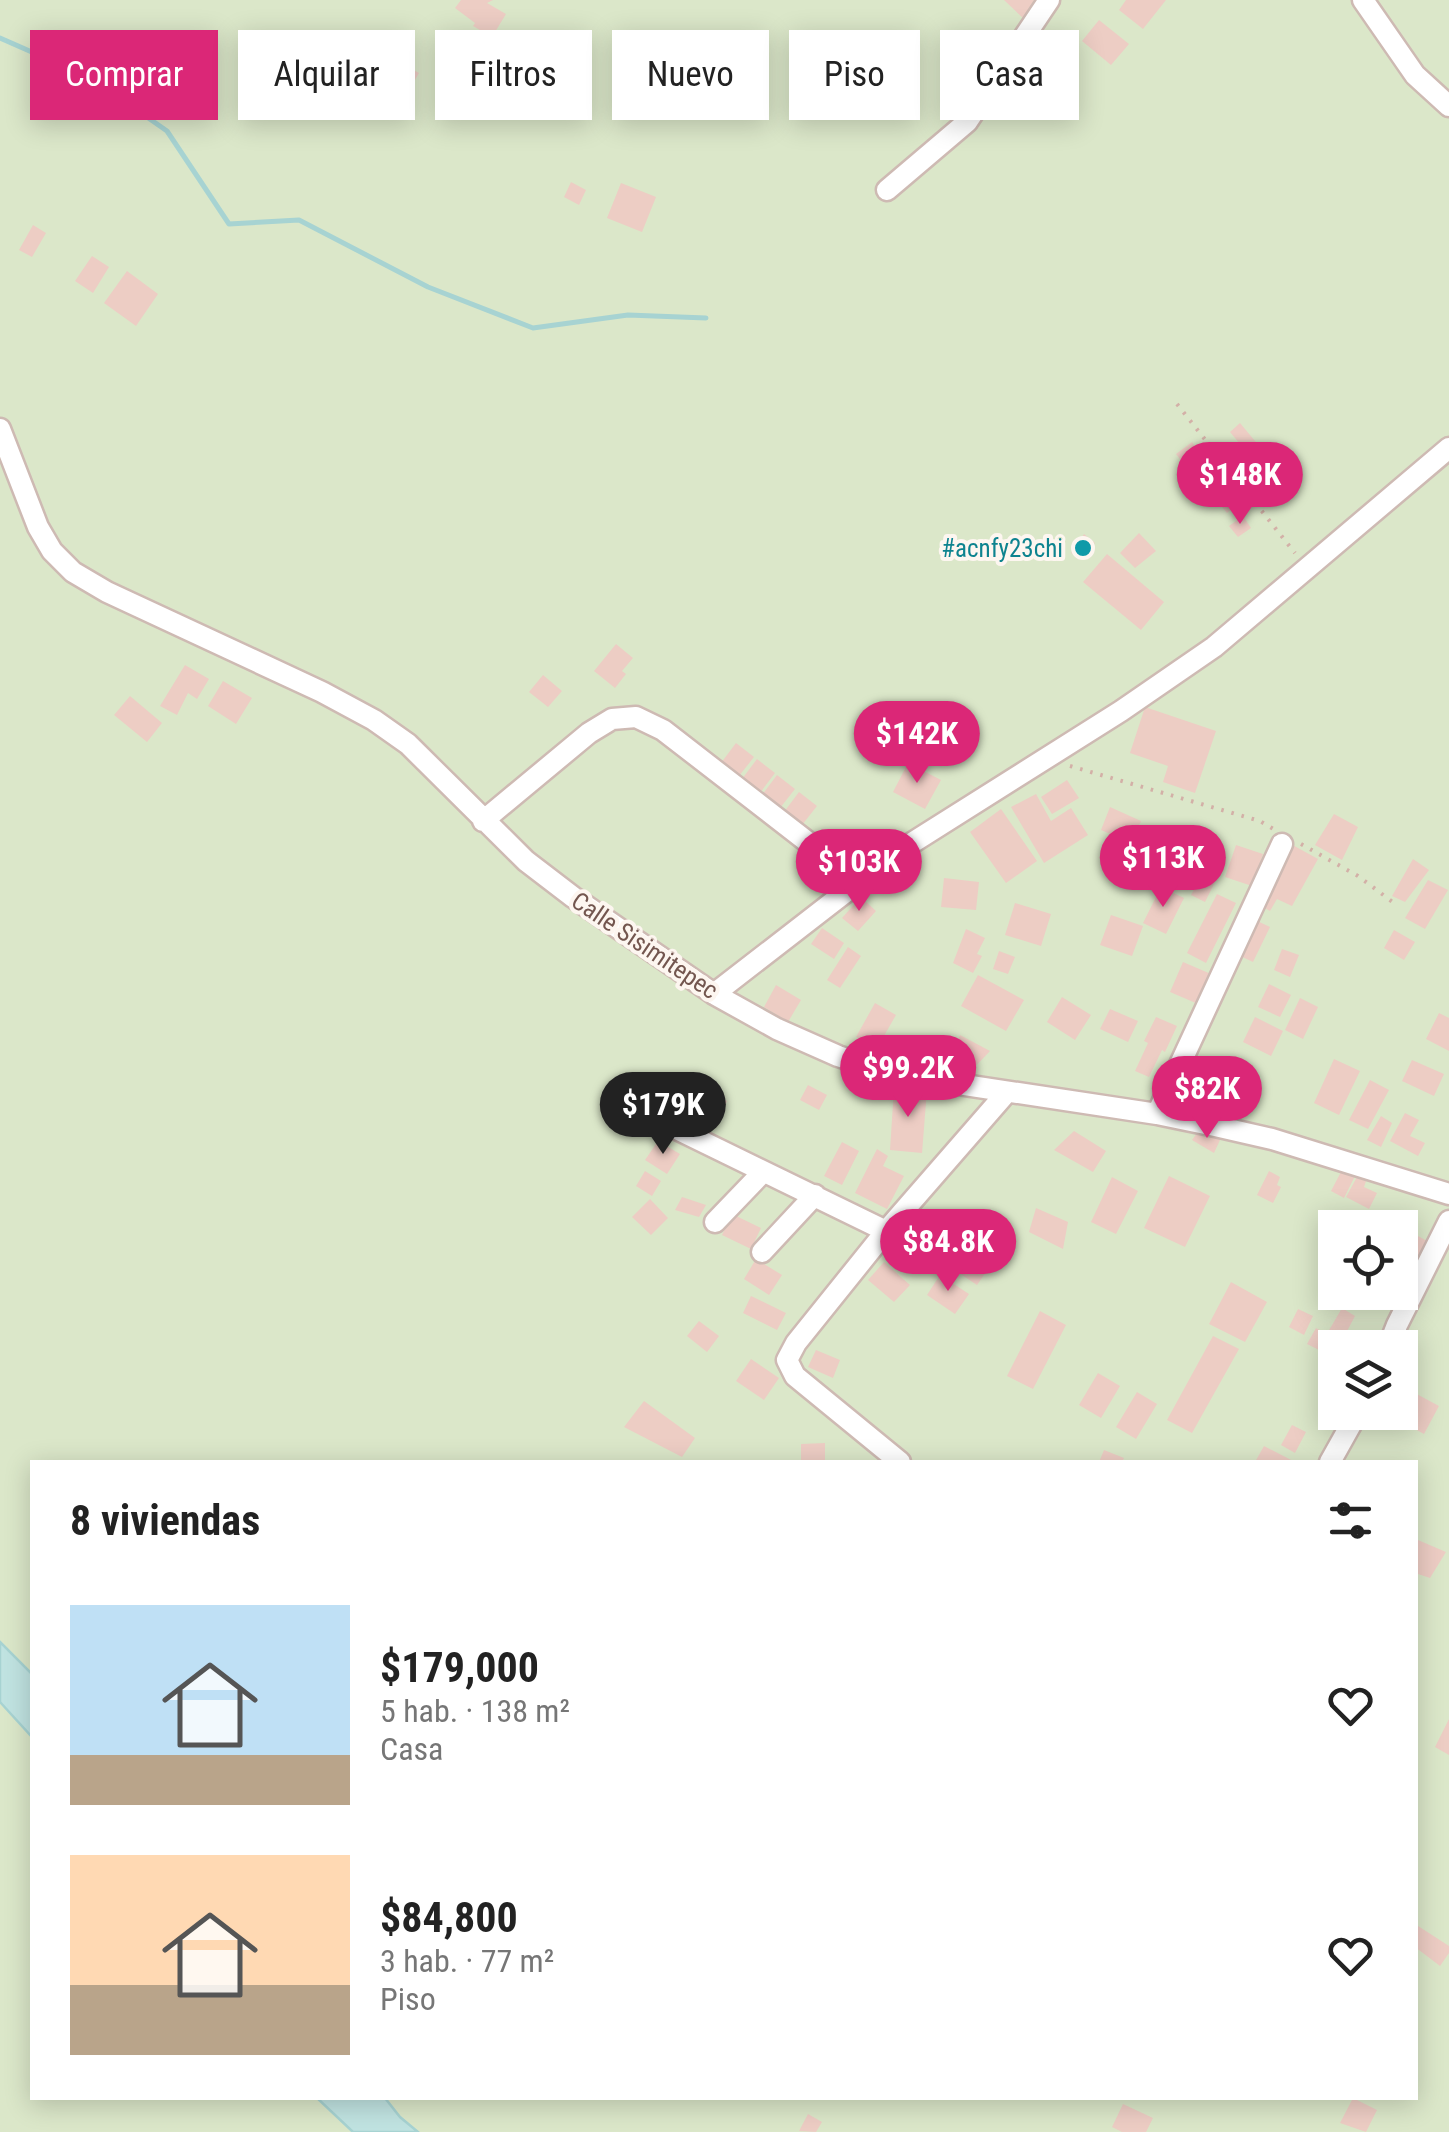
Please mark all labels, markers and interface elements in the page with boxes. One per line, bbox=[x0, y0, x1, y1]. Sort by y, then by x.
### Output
chip: Comprar bbox=[30, 30, 218, 120]
chip: Alquilar bbox=[238, 30, 415, 120]
chip: Filtros bbox=[435, 30, 592, 120]
chip: Nuevo bbox=[612, 30, 769, 120]
chip: Piso bbox=[789, 30, 920, 120]
chip: Casa bbox=[940, 30, 1079, 120]
pin: $148K bbox=[1170, 442, 1310, 527]
text: $148K bbox=[1199, 455, 1281, 493]
place label: #acnfy23chi bbox=[941, 534, 1063, 563]
marker: #acnfy23chi bbox=[1072, 537, 1094, 559]
pin: $142K bbox=[847, 701, 987, 786]
text: $142K bbox=[876, 714, 958, 752]
pin: $113K bbox=[1093, 825, 1233, 910]
pin: $103K bbox=[789, 829, 929, 914]
text: $113K bbox=[1122, 838, 1204, 876]
text: $103K bbox=[818, 842, 900, 880]
street label: Calle Sisimitepec bbox=[566, 886, 723, 1005]
pin: $99.2K bbox=[827, 1035, 989, 1120]
text: $99.2K bbox=[862, 1048, 954, 1086]
pin: $82K bbox=[1148, 1056, 1266, 1141]
text: $82K bbox=[1174, 1069, 1240, 1107]
pin: $179K bbox=[593, 1072, 733, 1157]
text: $179K bbox=[622, 1085, 704, 1123]
pin: $84.8K bbox=[867, 1209, 1029, 1294]
map controls bbox=[1318, 1210, 1418, 1430]
button: locate bbox=[1318, 1210, 1418, 1310]
text: $84.8K bbox=[902, 1222, 994, 1260]
button: layers bbox=[1318, 1330, 1418, 1430]
icon: filters bbox=[1323, 1493, 1378, 1548]
text: 8 viviendas bbox=[70, 1496, 260, 1545]
text: $179,000 bbox=[380, 1643, 539, 1692]
icon: home bbox=[150, 1645, 270, 1765]
icon: heart bbox=[1323, 1678, 1378, 1733]
text: 5 hab. · 138 m² bbox=[380, 1692, 570, 1730]
text: Casa bbox=[380, 1730, 443, 1768]
text: $84,800 bbox=[380, 1893, 518, 1942]
icon: home bbox=[150, 1895, 270, 2015]
icon: heart bbox=[1323, 1928, 1378, 1983]
text: 3 hab. · 77 m² bbox=[380, 1942, 554, 1980]
text: Piso bbox=[380, 1980, 436, 2018]

